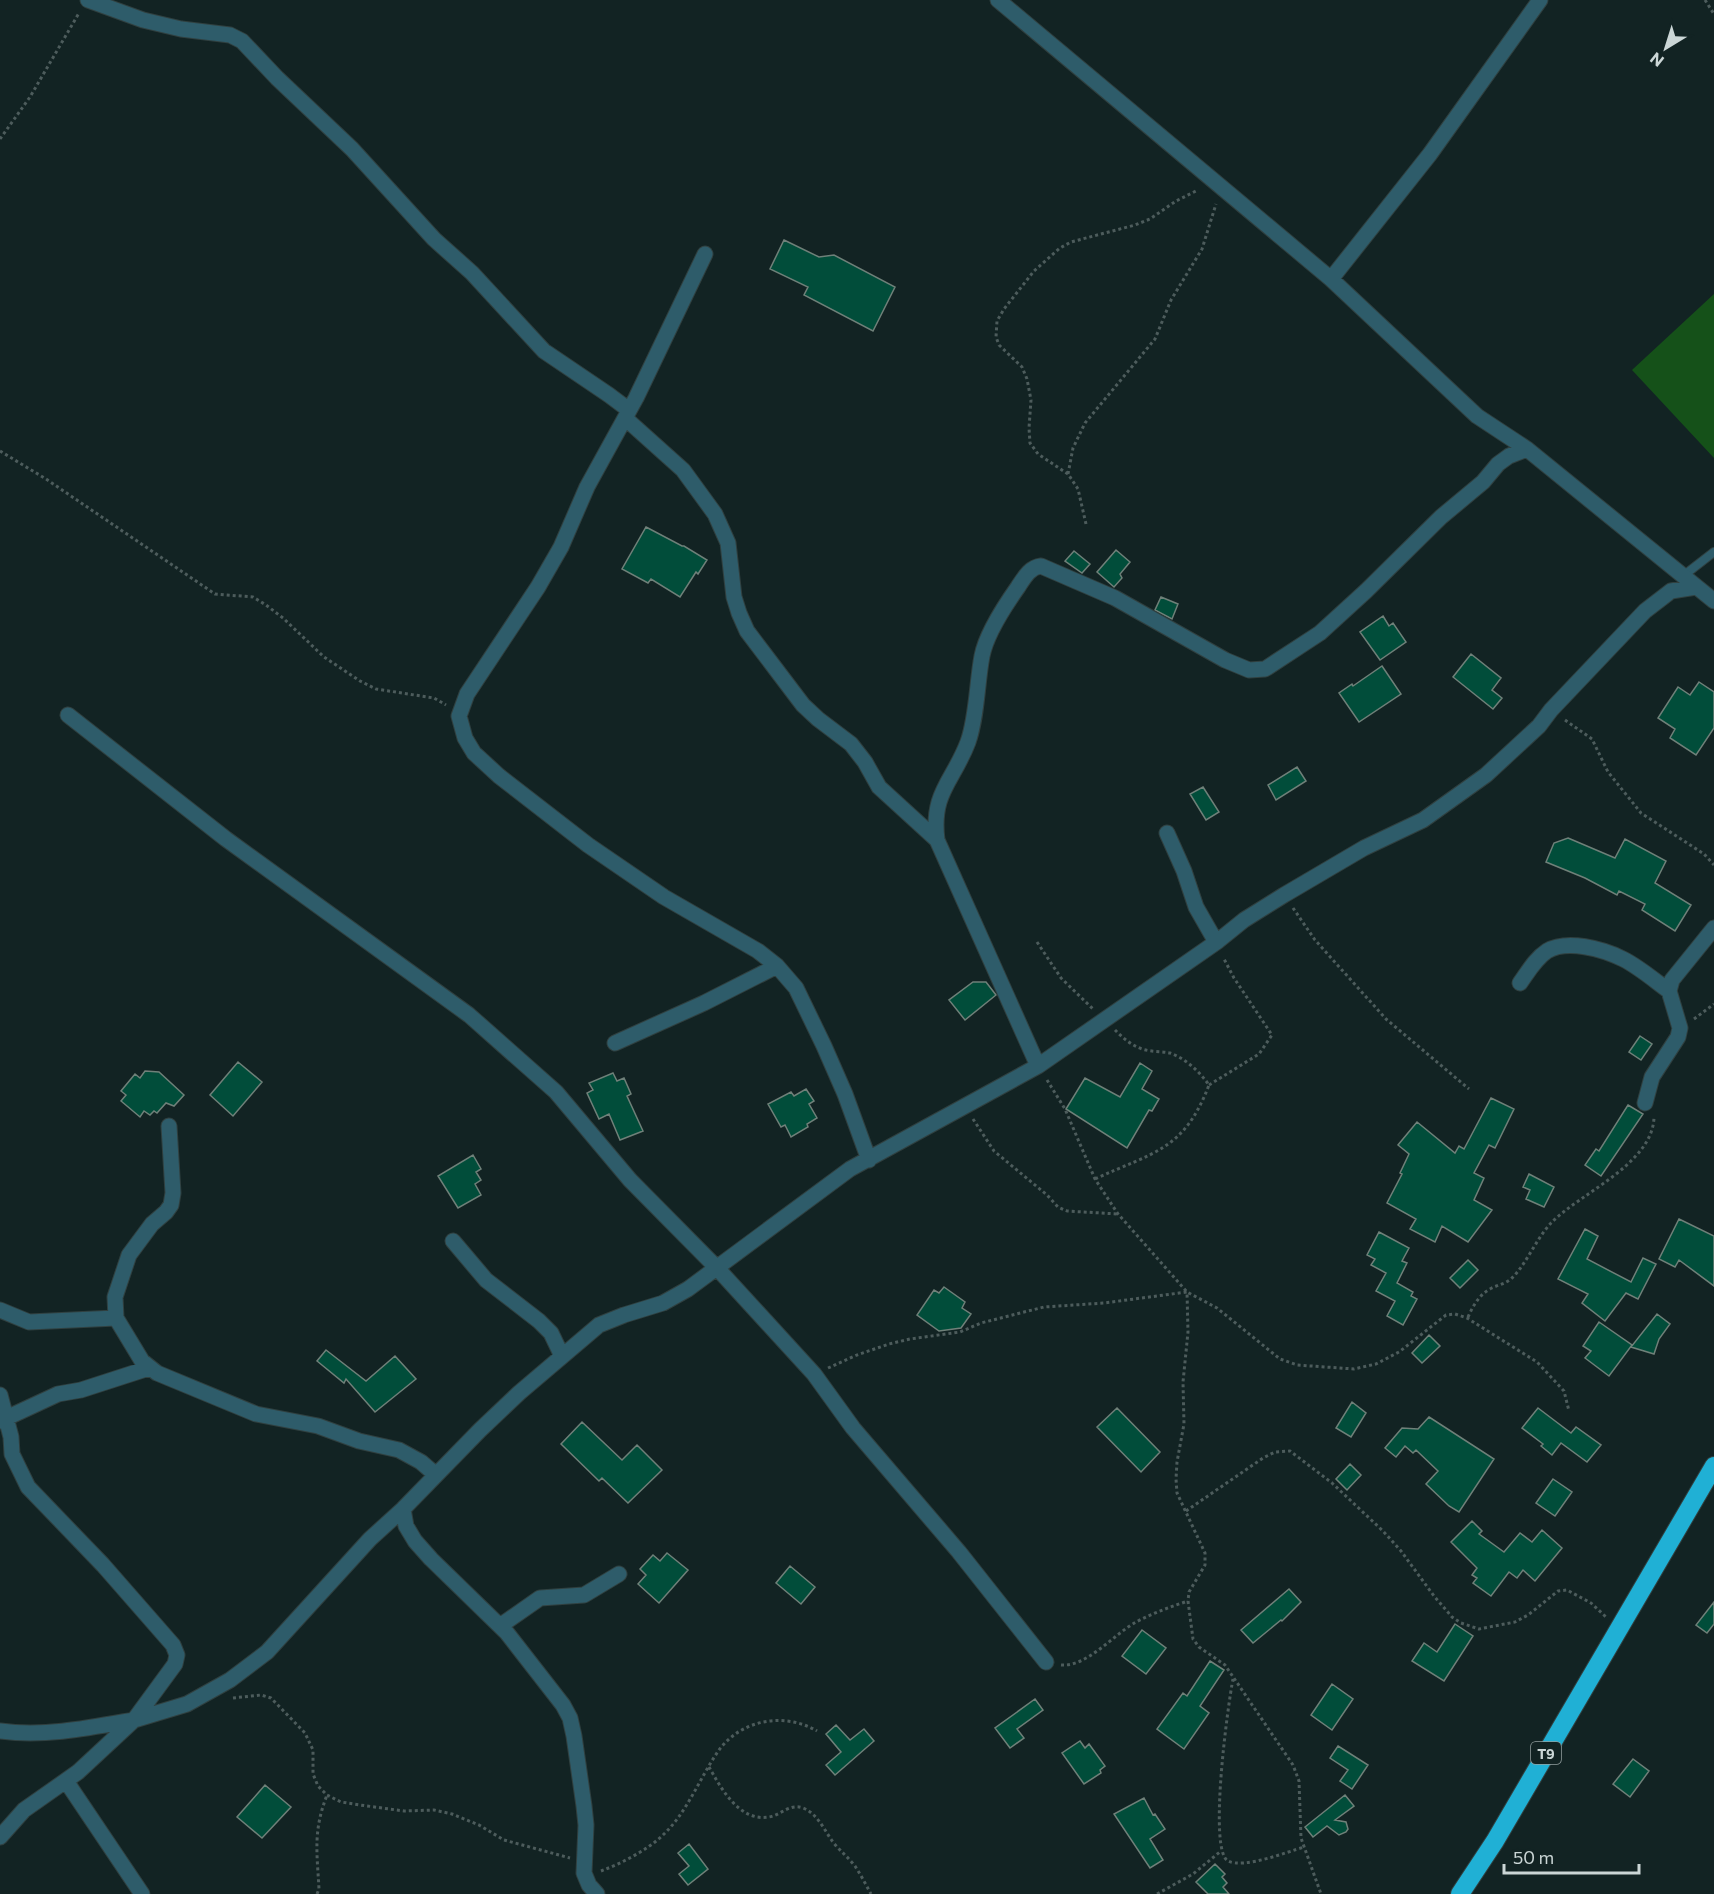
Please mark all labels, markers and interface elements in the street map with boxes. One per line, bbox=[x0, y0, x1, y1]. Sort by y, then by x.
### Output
north arrow bbox=[1636, 18, 1696, 78]
text: N bbox=[1646, 49, 1667, 71]
road number: T9 bbox=[1531, 1742, 1561, 1764]
scale bar bbox=[1504, 1837, 1639, 1875]
text: 50 m bbox=[1513, 1846, 1554, 1868]

